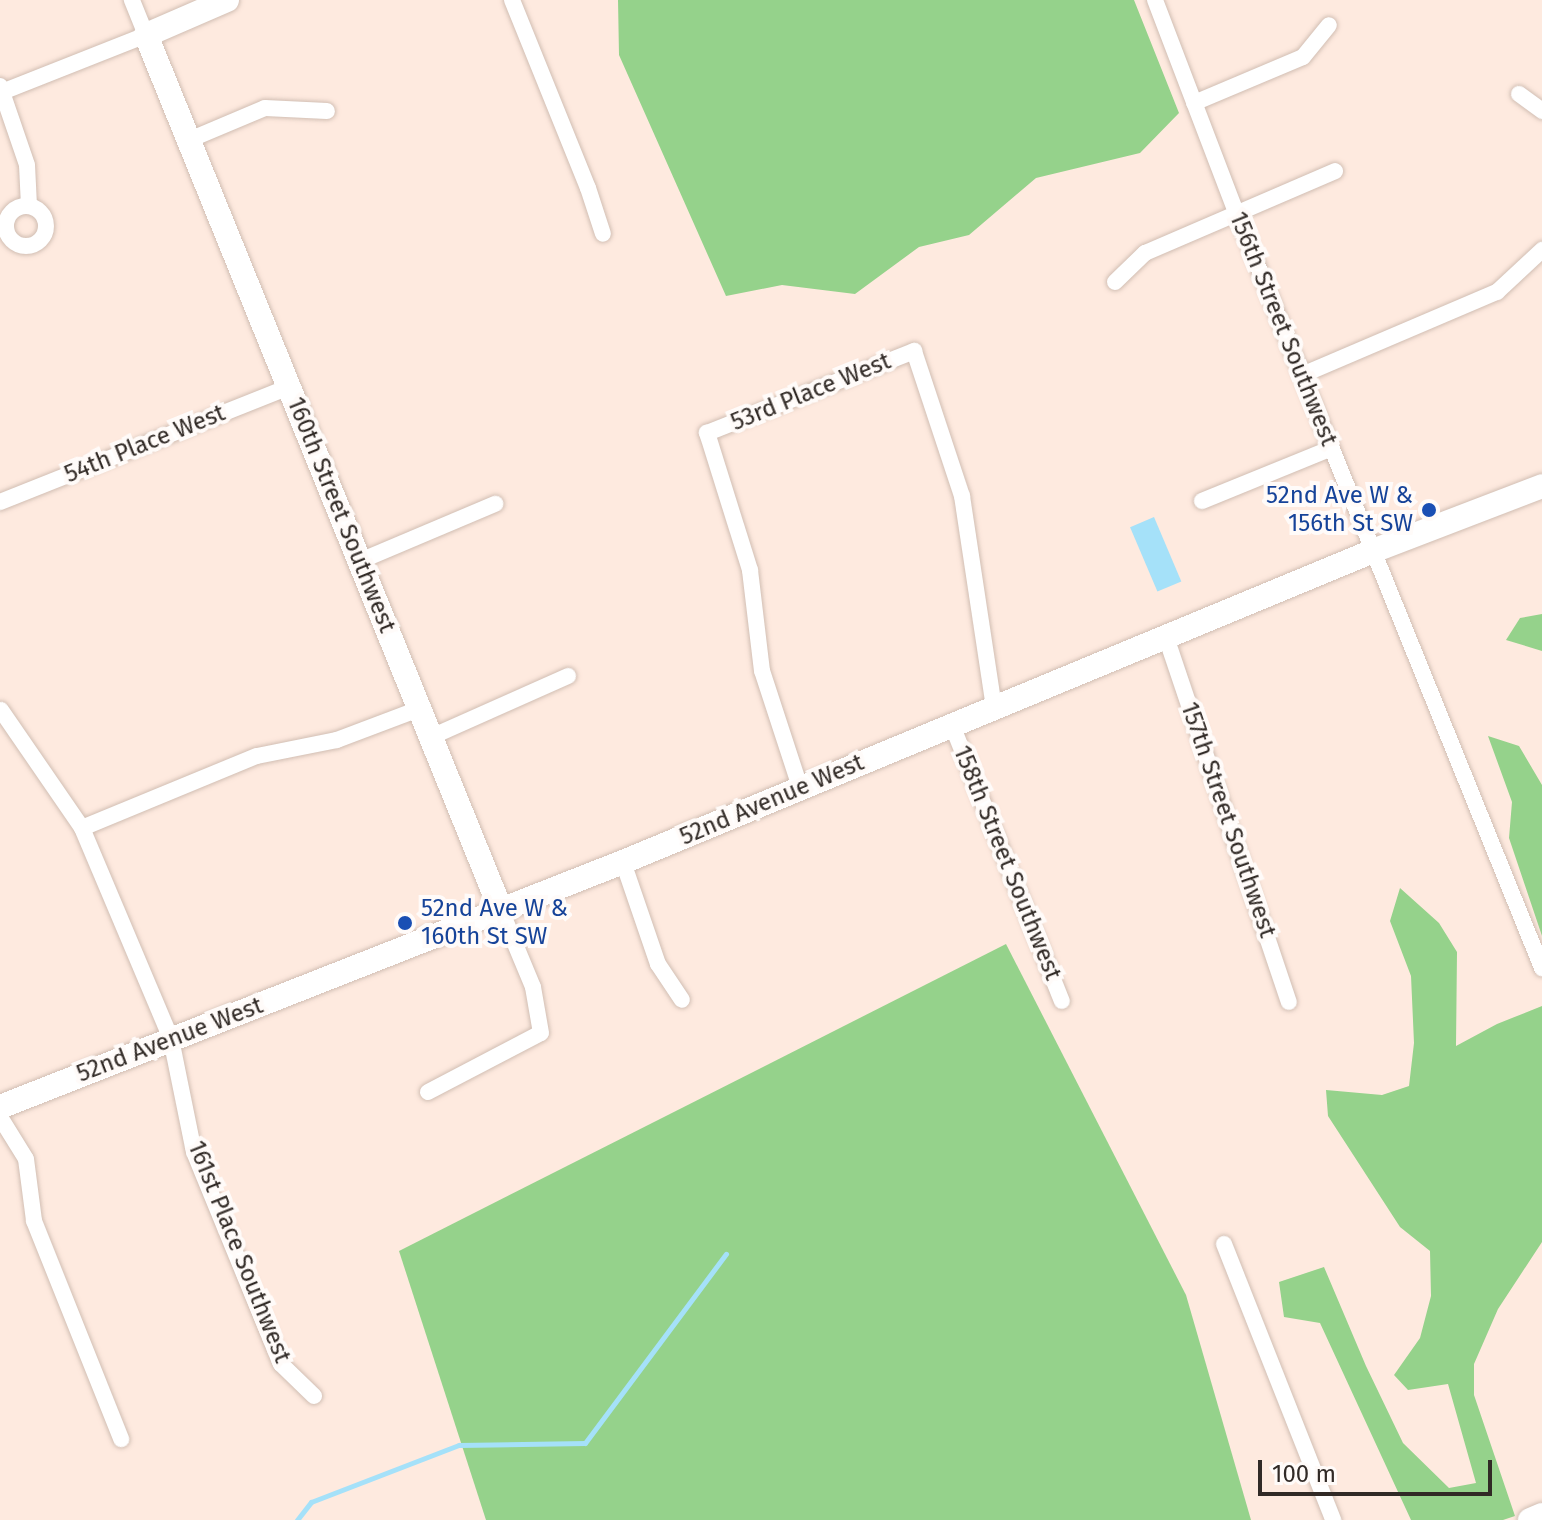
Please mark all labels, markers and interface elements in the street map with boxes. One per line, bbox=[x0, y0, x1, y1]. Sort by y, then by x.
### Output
street label: 156th Street Southwest bbox=[1223, 208, 1343, 450]
street label: 53rd Place West bbox=[727, 347, 895, 437]
street label: 160th Street Southwest bbox=[281, 393, 401, 637]
street label: 54th Place West bbox=[61, 399, 229, 489]
place label: 52nd Ave W & 156th St SW bbox=[1266, 482, 1413, 538]
marker: 52nd Ave W & 156th St SW bbox=[1420, 501, 1438, 519]
street label: 157th Street Southwest bbox=[1174, 699, 1282, 941]
street label: 158th Street Southwest bbox=[947, 742, 1067, 984]
street label: 52nd Avenue West bbox=[676, 748, 868, 852]
place label: 52nd Ave W & 160th St SW bbox=[421, 895, 568, 951]
marker: 52nd Ave W & 160th St SW bbox=[396, 914, 414, 932]
street label: 52nd Avenue West bbox=[73, 991, 267, 1089]
street label: 161st Place Southwest bbox=[181, 1137, 297, 1367]
scale bar bbox=[1262, 1444, 1496, 1494]
text: 100 m bbox=[1272, 1460, 1336, 1488]

